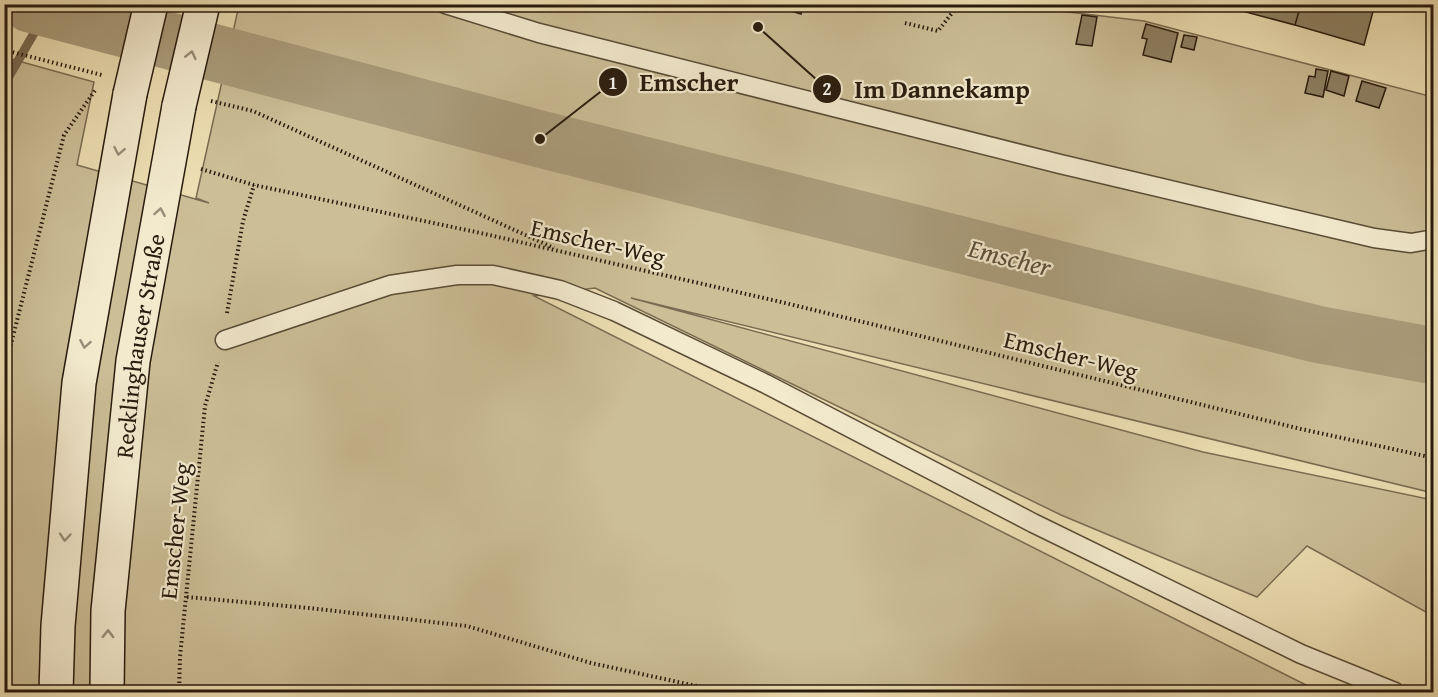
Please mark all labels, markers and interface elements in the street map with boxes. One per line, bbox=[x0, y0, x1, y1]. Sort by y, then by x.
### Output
one-way arrow bbox=[184, 50, 197, 60]
callout: Emscher bbox=[598, 60, 751, 104]
text: Emscher bbox=[639, 62, 739, 101]
callout: Im Dannekamp bbox=[812, 67, 1042, 111]
text: 1 bbox=[608, 69, 618, 96]
text: Im Dannekamp bbox=[854, 69, 1030, 108]
text: 2 bbox=[822, 75, 832, 102]
one-way arrow bbox=[113, 146, 126, 156]
one-way arrow bbox=[153, 207, 166, 217]
street label: Emscher-Weg bbox=[527, 210, 669, 274]
water label: Emscher bbox=[964, 228, 1057, 286]
street label: Recklinghauser Straße bbox=[106, 231, 173, 460]
street label: Emscher-Weg bbox=[1000, 321, 1142, 389]
one-way arrow bbox=[80, 339, 92, 348]
street label: Emscher-Weg bbox=[150, 461, 200, 601]
one-way arrow bbox=[59, 533, 72, 542]
one-way arrow bbox=[102, 630, 114, 639]

